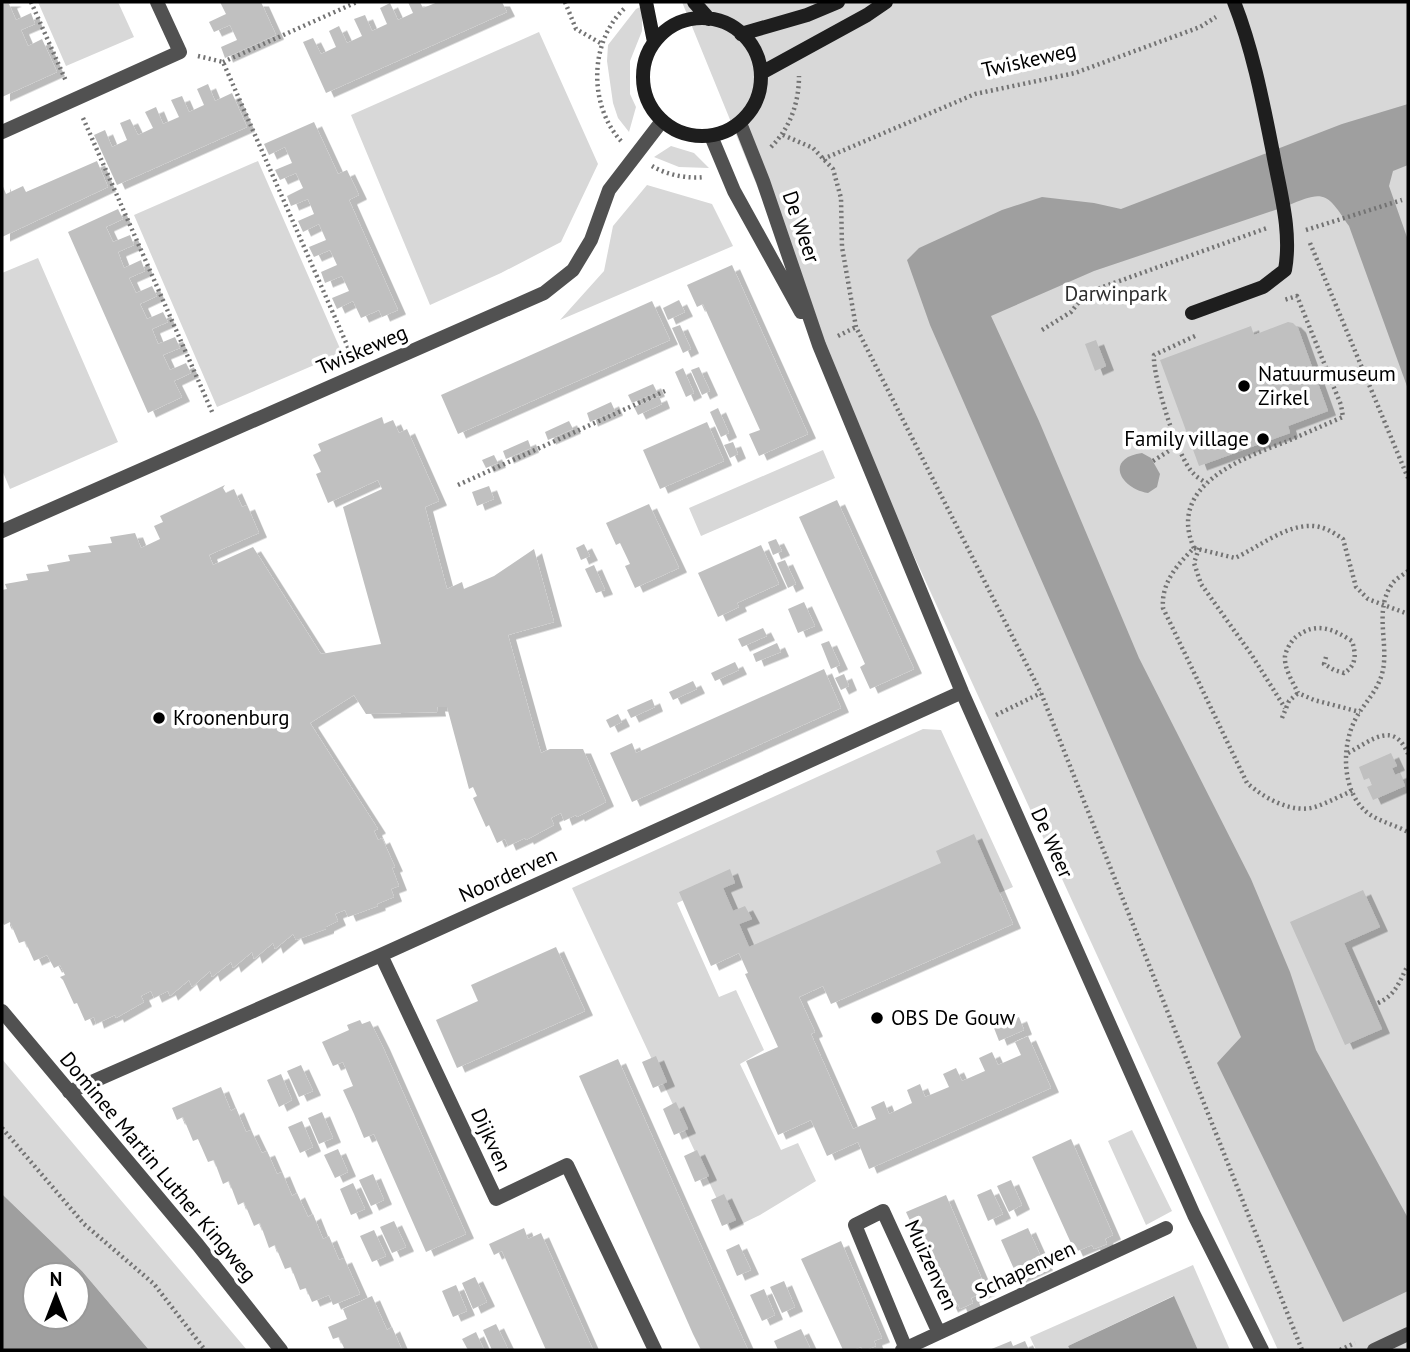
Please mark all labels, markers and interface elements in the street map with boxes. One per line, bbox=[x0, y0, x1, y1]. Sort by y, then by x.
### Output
street label: Twiskeweg bbox=[979, 36, 1079, 83]
street label: De Weer bbox=[777, 187, 826, 266]
park label: Darwinpark bbox=[1065, 280, 1167, 307]
street label: Twiskeweg bbox=[312, 318, 411, 381]
place label: Natuurmuseum Zirkel bbox=[1258, 360, 1396, 411]
marker: Natuurmuseum Zirkel bbox=[1236, 378, 1252, 394]
place label: Family village bbox=[1124, 425, 1249, 452]
marker: Family village bbox=[1255, 431, 1271, 447]
place label: Kroonenburg bbox=[173, 704, 290, 731]
marker: Kroonenburg bbox=[151, 710, 167, 726]
street label: De Weer bbox=[1025, 803, 1080, 882]
street label: Noorderven bbox=[454, 841, 561, 908]
place label: OBS De Gouw bbox=[891, 1004, 1016, 1031]
marker: OBS De Gouw bbox=[869, 1010, 885, 1026]
street label: Dominee Martin Luther Kingweg bbox=[54, 1046, 263, 1287]
street label: Dijkven bbox=[465, 1104, 518, 1176]
street label: Muizenven bbox=[899, 1215, 964, 1314]
street label: Schapenven bbox=[970, 1234, 1079, 1305]
north arrow bbox=[21, 1261, 91, 1331]
text: N bbox=[50, 1267, 62, 1291]

